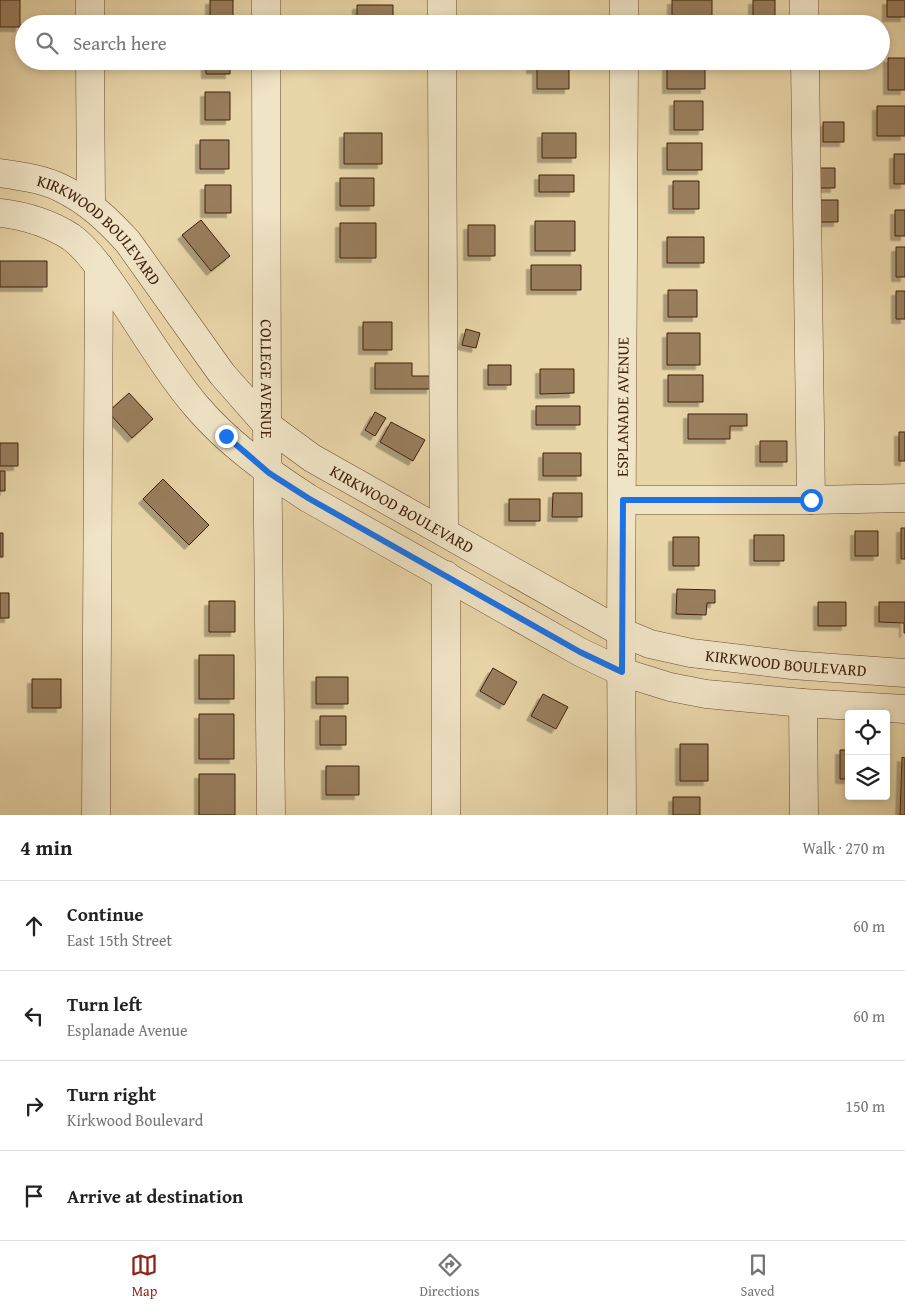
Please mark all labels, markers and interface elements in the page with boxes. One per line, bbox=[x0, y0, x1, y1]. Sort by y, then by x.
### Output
search box bbox=[15, 15, 890, 70]
icon: search bbox=[33, 29, 61, 57]
text: Search here bbox=[73, 29, 167, 57]
street label: KIRKWOOD BOULEVARD bbox=[34, 168, 167, 290]
street label: COLLEGE AVENUE bbox=[255, 319, 279, 439]
street label: ESPLANADE AVENUE bbox=[610, 337, 635, 477]
route end bbox=[215, 425, 238, 448]
street label: KIRKWOOD BOULEVARD bbox=[326, 459, 479, 559]
route start bbox=[800, 489, 823, 512]
street label: KIRKWOOD BOULEVARD bbox=[704, 643, 868, 682]
map controls bbox=[845, 710, 890, 800]
button: locate bbox=[845, 710, 890, 755]
button: layers bbox=[845, 755, 890, 800]
text: 4 min bbox=[20, 832, 72, 863]
text: Walk · 270 m bbox=[802, 836, 885, 860]
text: Continue bbox=[67, 900, 144, 928]
icon: ahead bbox=[20, 912, 48, 940]
text: 60 m bbox=[853, 914, 885, 938]
text: East 15th Street bbox=[67, 928, 172, 952]
text: Turn left bbox=[67, 990, 142, 1018]
icon: left bbox=[20, 1002, 48, 1030]
text: 60 m bbox=[853, 1004, 885, 1028]
text: Esplanade Avenue bbox=[67, 1018, 187, 1042]
text: Turn right bbox=[67, 1080, 156, 1108]
icon: right bbox=[20, 1092, 48, 1120]
text: 150 m bbox=[845, 1094, 885, 1118]
text: Kirkwood Boulevard bbox=[67, 1108, 203, 1132]
icon: arrive bbox=[20, 1182, 48, 1210]
text: Arrive at destination bbox=[67, 1182, 243, 1210]
tab: Map bbox=[130, 1251, 158, 1301]
tab: Directions bbox=[419, 1251, 480, 1301]
tab: Saved bbox=[741, 1251, 775, 1301]

